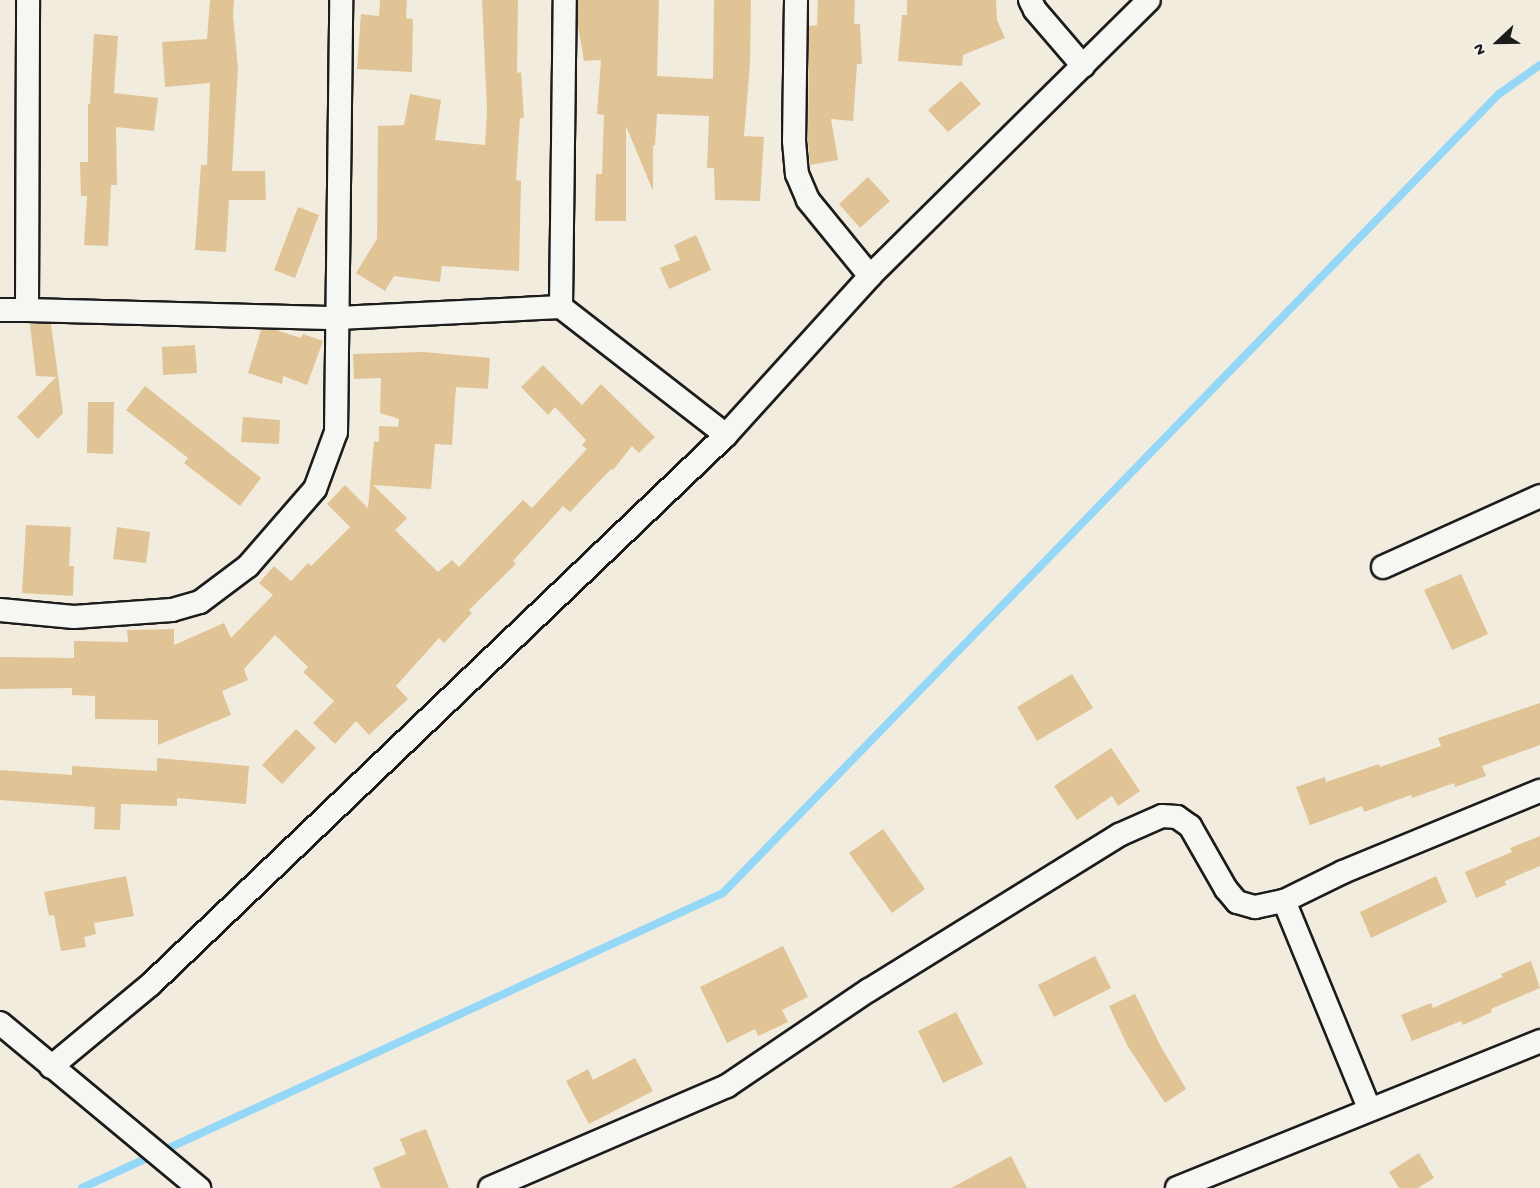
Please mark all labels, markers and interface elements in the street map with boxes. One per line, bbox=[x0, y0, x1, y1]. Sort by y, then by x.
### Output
north arrow bbox=[1468, 12, 1528, 72]
text: N bbox=[1470, 41, 1492, 57]

